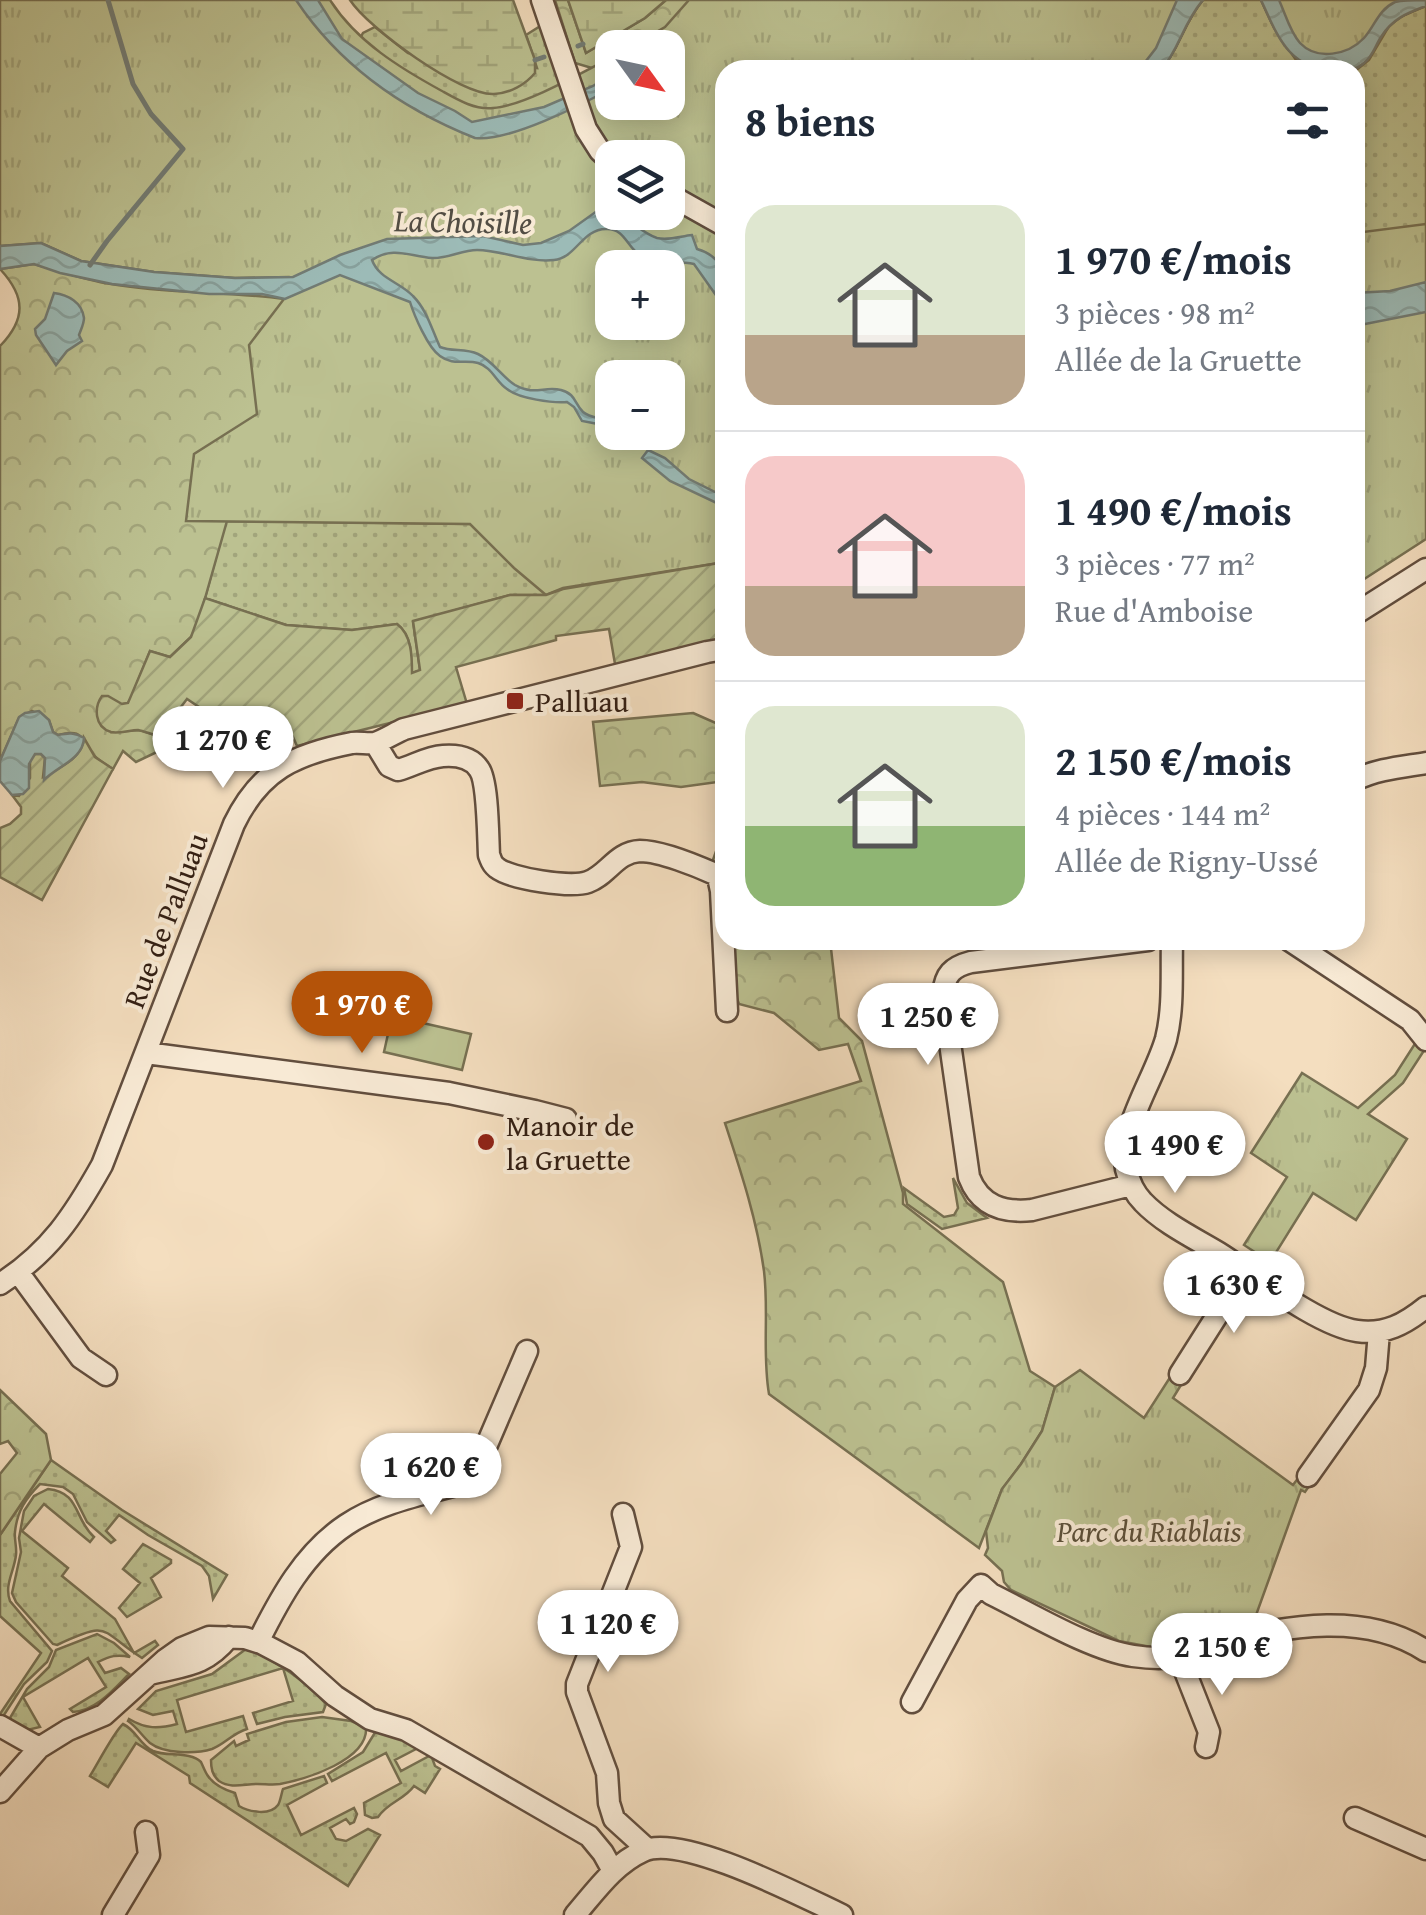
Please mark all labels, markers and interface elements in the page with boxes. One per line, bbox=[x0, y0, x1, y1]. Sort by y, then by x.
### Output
north arrow bbox=[595, 30, 685, 120]
map controls bbox=[595, 30, 685, 450]
text: 8 biens bbox=[745, 90, 876, 151]
icon: filters bbox=[1280, 93, 1335, 148]
button: layers bbox=[595, 140, 685, 230]
water label: La Choisille bbox=[393, 196, 533, 246]
text: 1 970 €/mois bbox=[1055, 228, 1292, 289]
icon: home bbox=[825, 245, 945, 365]
button: + bbox=[595, 250, 685, 340]
text: 3 pièces · 98 m² bbox=[1055, 289, 1255, 336]
text: Allée de la Gruette bbox=[1055, 336, 1302, 383]
button: − bbox=[595, 360, 685, 450]
text: 1 490 €/mois bbox=[1055, 479, 1292, 540]
icon: home bbox=[825, 496, 945, 616]
text: 3 pièces · 77 m² bbox=[1055, 540, 1255, 587]
text: Rue d'Amboise bbox=[1055, 587, 1253, 634]
place label: Palluau bbox=[535, 679, 630, 723]
marker: Palluau bbox=[504, 690, 526, 712]
pin: 1 270 € bbox=[131, 706, 315, 791]
text: 1 270 € bbox=[175, 715, 271, 762]
text: 2 150 €/mois bbox=[1055, 729, 1292, 790]
icon: home bbox=[825, 746, 945, 866]
text: 4 pièces · 144 m² bbox=[1055, 790, 1270, 837]
street label: Rue de Palluau bbox=[111, 825, 219, 1014]
text: Allée de Rigny-Ussé bbox=[1055, 837, 1318, 884]
pin: 1 970 € bbox=[270, 971, 454, 1056]
text: 1 970 € bbox=[314, 980, 410, 1027]
pin: 1 250 € bbox=[836, 983, 1020, 1068]
text: 1 250 € bbox=[880, 992, 976, 1039]
place label: Manoir de la Gruette bbox=[506, 1103, 634, 1181]
pin: 1 490 € bbox=[1083, 1111, 1267, 1196]
text: 1 490 € bbox=[1127, 1120, 1223, 1167]
marker: Manoir de la Gruette bbox=[475, 1131, 497, 1153]
pin: 1 630 € bbox=[1142, 1251, 1326, 1336]
text: 1 630 € bbox=[1186, 1260, 1282, 1307]
pin: 1 620 € bbox=[339, 1433, 523, 1518]
text: 1 620 € bbox=[383, 1442, 479, 1489]
park label: Parc du Riablais bbox=[1056, 1509, 1241, 1553]
pin: 1 120 € bbox=[516, 1590, 700, 1675]
text: 1 120 € bbox=[560, 1599, 656, 1646]
pin: 2 150 € bbox=[1130, 1613, 1314, 1698]
text: 2 150 € bbox=[1174, 1622, 1270, 1669]

